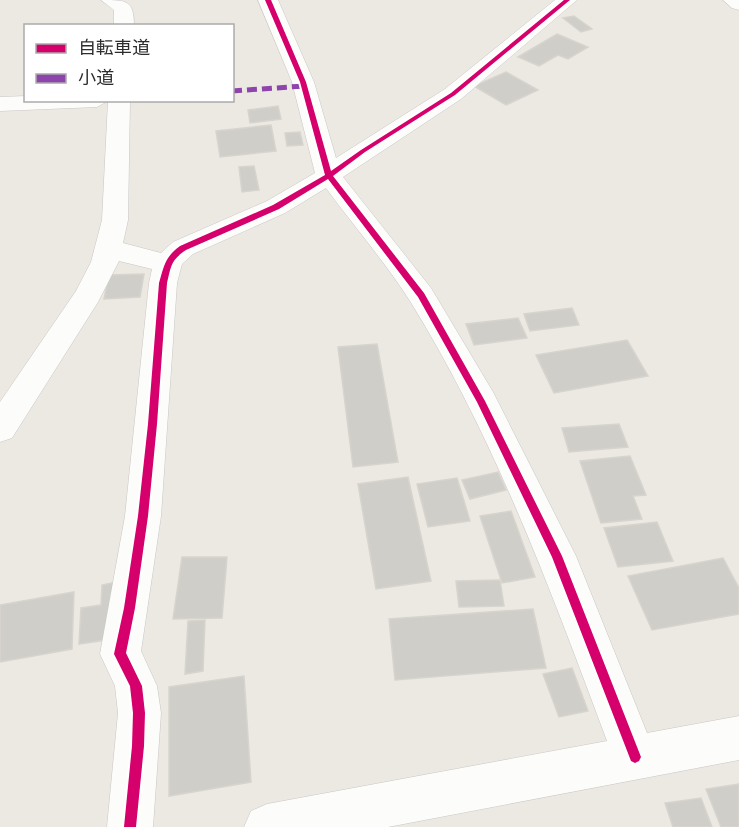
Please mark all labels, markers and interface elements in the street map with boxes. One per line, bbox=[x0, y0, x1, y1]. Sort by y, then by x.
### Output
legend bbox=[24, 24, 234, 102]
text: 自転車道 bbox=[78, 35, 150, 59]
text: 小道 bbox=[78, 65, 114, 89]

